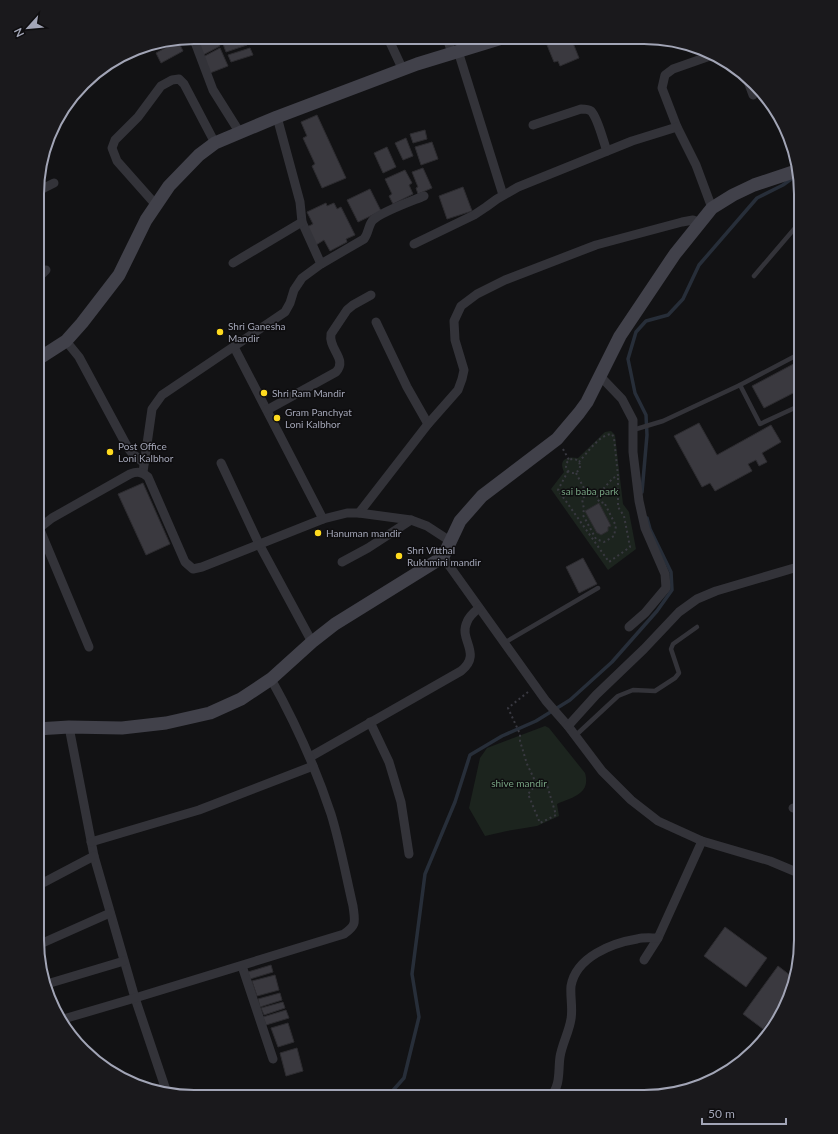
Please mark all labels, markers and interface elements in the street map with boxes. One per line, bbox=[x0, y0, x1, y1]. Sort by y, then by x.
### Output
north arrow bbox=[8, 8, 48, 48]
text: N bbox=[11, 26, 26, 39]
place label: Shri Ganesha Mandir bbox=[228, 320, 286, 344]
marker: Shri Ganesha Mandir bbox=[215, 327, 225, 337]
place label: Shri Ram Mandir bbox=[272, 387, 345, 399]
marker: Shri Ram Mandir bbox=[259, 388, 269, 398]
place label: Gram Panchyat Loni Kalbhor bbox=[285, 406, 352, 430]
marker: Gram Panchyat Loni Kalbhor bbox=[272, 413, 282, 423]
place label: Post Office Loni Kalbhor bbox=[118, 440, 174, 464]
marker: Post Office Loni Kalbhor bbox=[105, 447, 115, 457]
park label: sai baba park bbox=[561, 485, 620, 497]
place label: Hanuman mandir bbox=[326, 527, 402, 539]
marker: Hanuman mandir bbox=[313, 528, 323, 538]
place label: Shri Vitthal Rukhmini mandir bbox=[407, 544, 481, 568]
marker: Shri Vitthal Rukhmini mandir bbox=[394, 551, 404, 561]
park label: shive mandir bbox=[491, 777, 547, 789]
scale bar bbox=[702, 1100, 786, 1126]
text: 50 m bbox=[708, 1106, 735, 1121]

